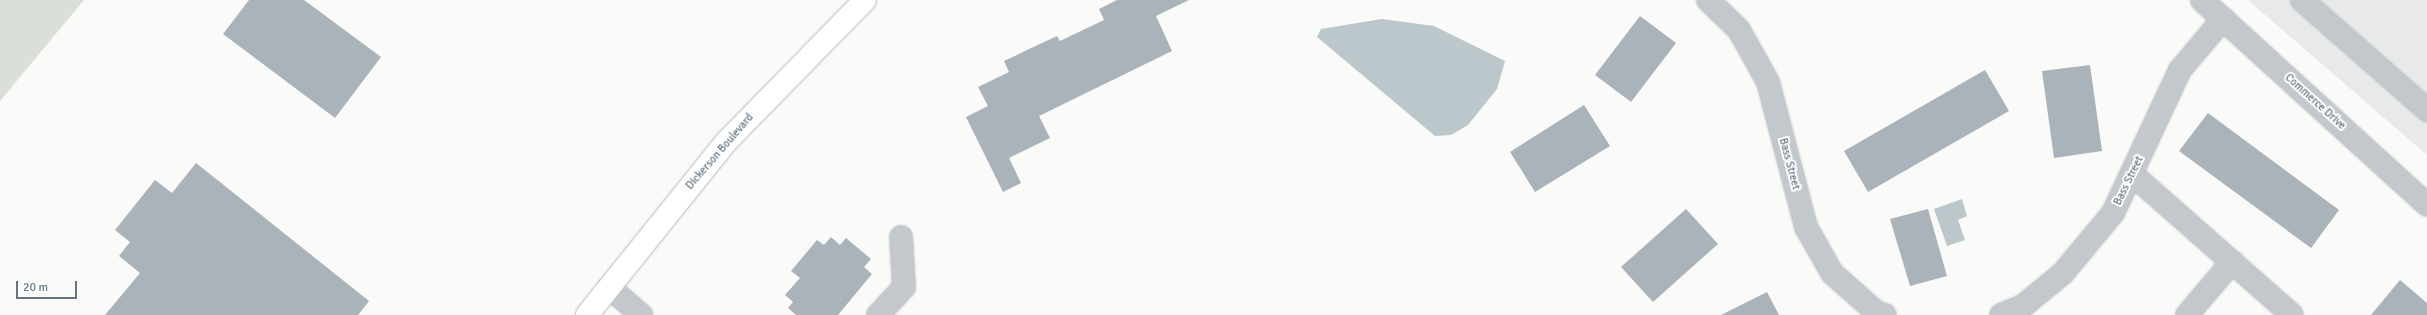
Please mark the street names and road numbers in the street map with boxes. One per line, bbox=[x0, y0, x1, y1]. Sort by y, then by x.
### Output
street label: Commerce Drive bbox=[2282, 71, 2348, 133]
street label: Dickerson Boulevard bbox=[683, 111, 757, 193]
street label: Bass Street bbox=[1776, 137, 1802, 191]
street label: Bass Street bbox=[2111, 154, 2147, 208]

